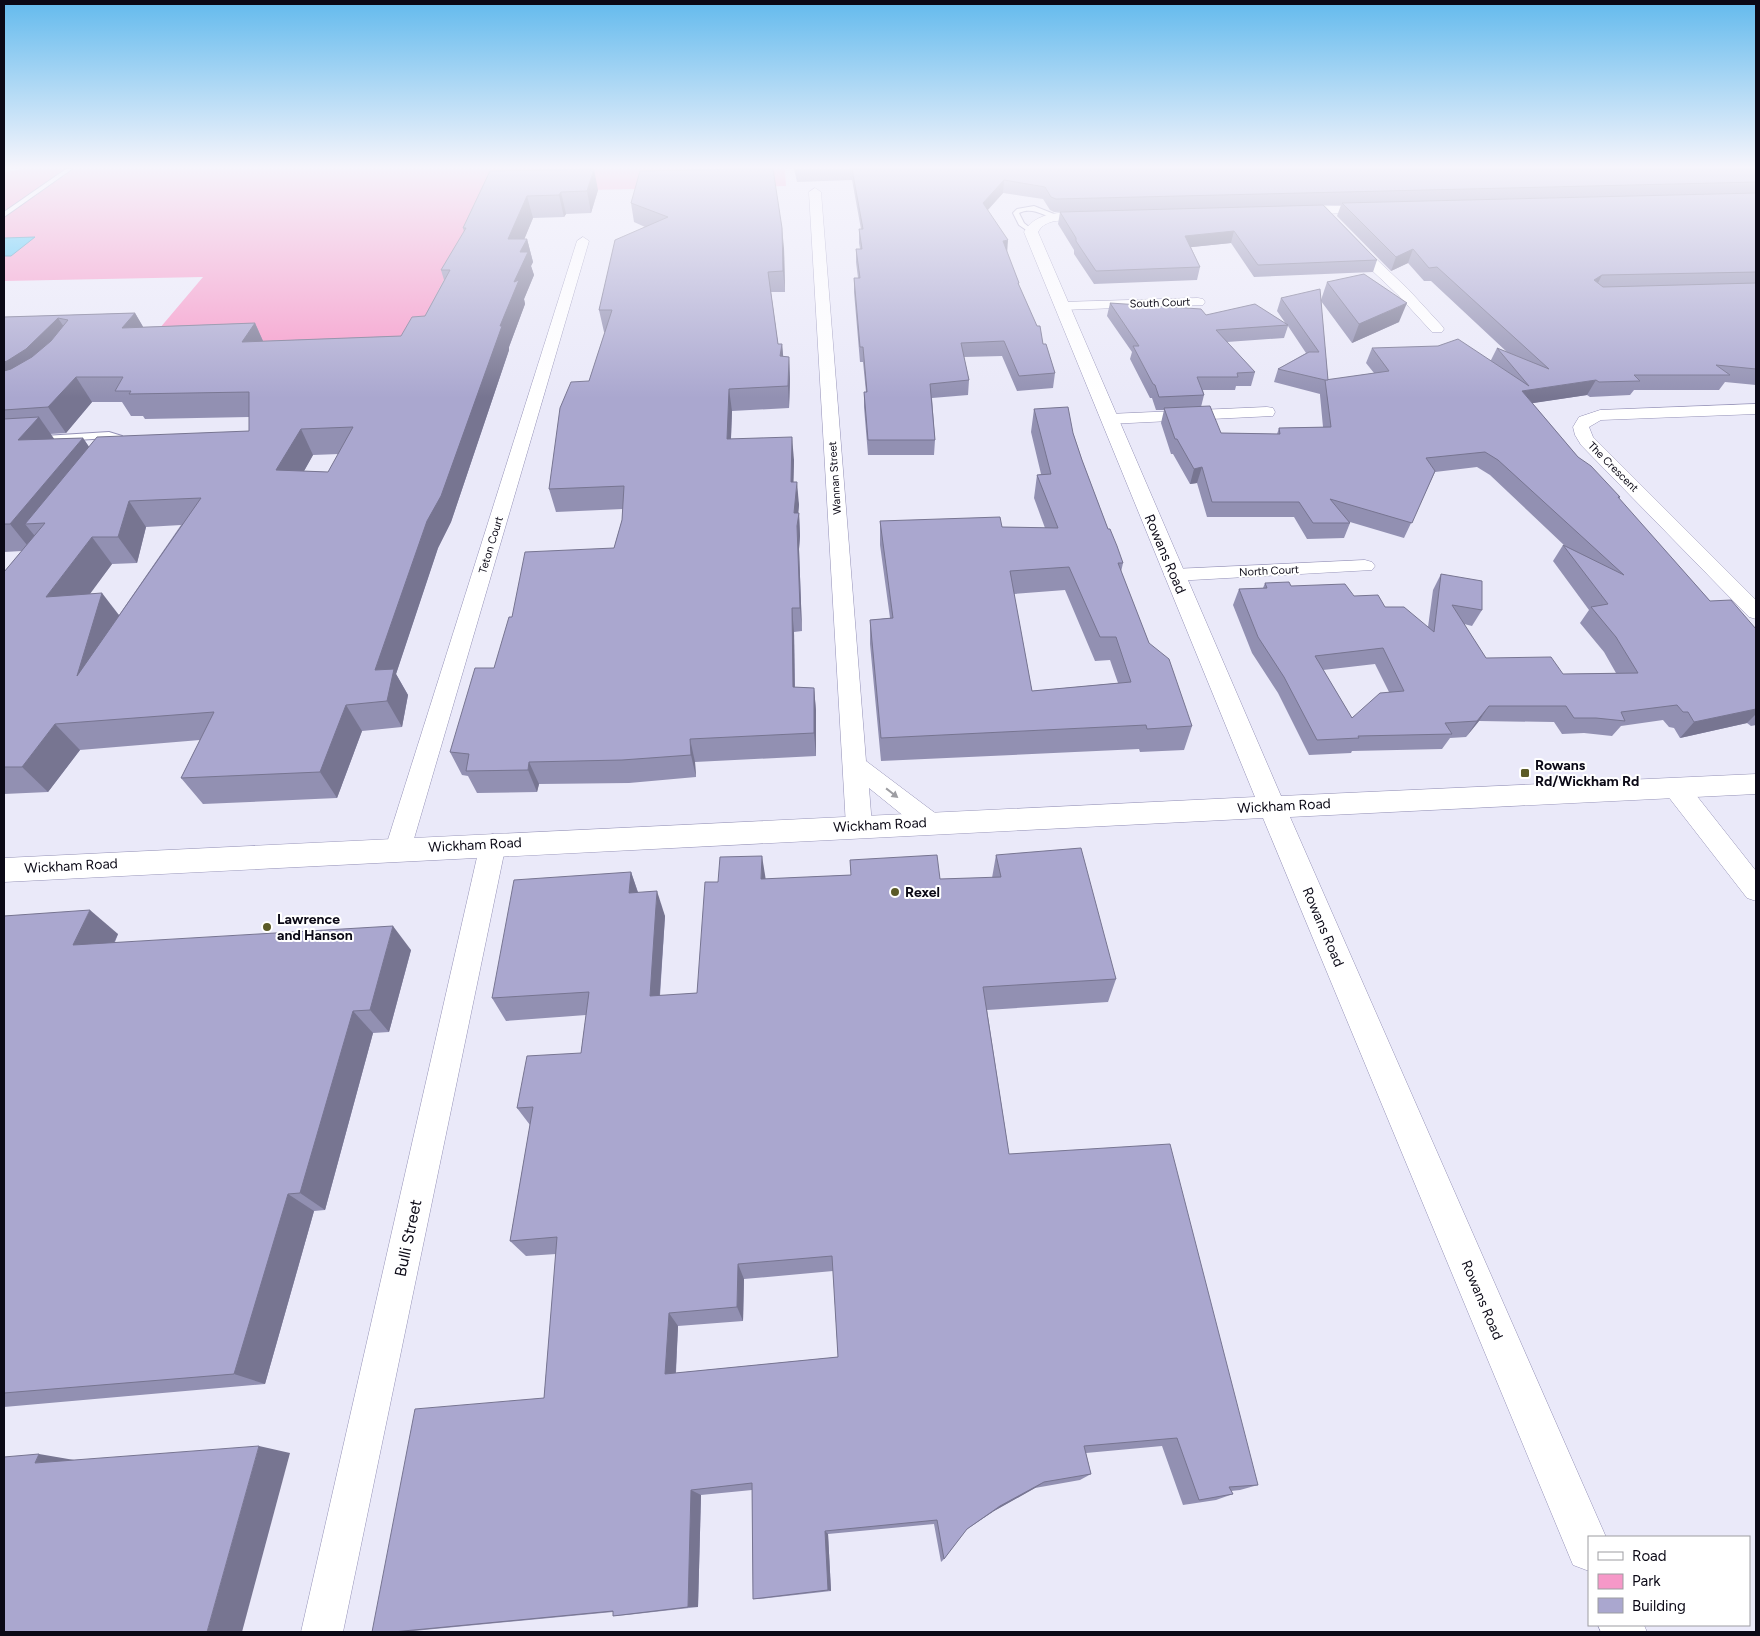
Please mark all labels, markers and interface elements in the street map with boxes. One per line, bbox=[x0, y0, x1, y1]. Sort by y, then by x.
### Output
street label: South Court bbox=[1129, 295, 1191, 311]
street label: The Crescent bbox=[1585, 439, 1641, 495]
street label: Wannan Street bbox=[826, 441, 844, 515]
street label: Rowans Road bbox=[1141, 512, 1189, 596]
street label: Teton Court bbox=[476, 515, 506, 575]
street label: North Court bbox=[1239, 563, 1299, 579]
place label: Rowans Rd/Wickham Rd bbox=[1535, 757, 1639, 790]
marker: Rowans Rd/Wickham Rd bbox=[1519, 767, 1531, 779]
one-way arrow bbox=[885, 788, 898, 799]
street label: Wickham Road bbox=[1237, 795, 1331, 817]
street label: Wickham Road bbox=[833, 814, 927, 836]
street label: Wickham Road bbox=[428, 834, 522, 856]
street label: Wickham Road bbox=[24, 855, 118, 877]
place label: Rexel bbox=[905, 884, 940, 901]
street label: Rowans Road bbox=[1299, 885, 1347, 969]
marker: Rexel bbox=[889, 886, 901, 898]
place label: Lawrence and Hanson bbox=[277, 911, 353, 944]
marker: Lawrence and Hanson bbox=[261, 921, 273, 933]
street label: Bulli Street bbox=[391, 1198, 425, 1278]
street label: Rowans Road bbox=[1458, 1258, 1506, 1342]
legend bbox=[1588, 1536, 1750, 1626]
text: Road bbox=[1632, 1547, 1667, 1565]
text: Park bbox=[1632, 1572, 1661, 1590]
text: Building bbox=[1632, 1597, 1686, 1615]

